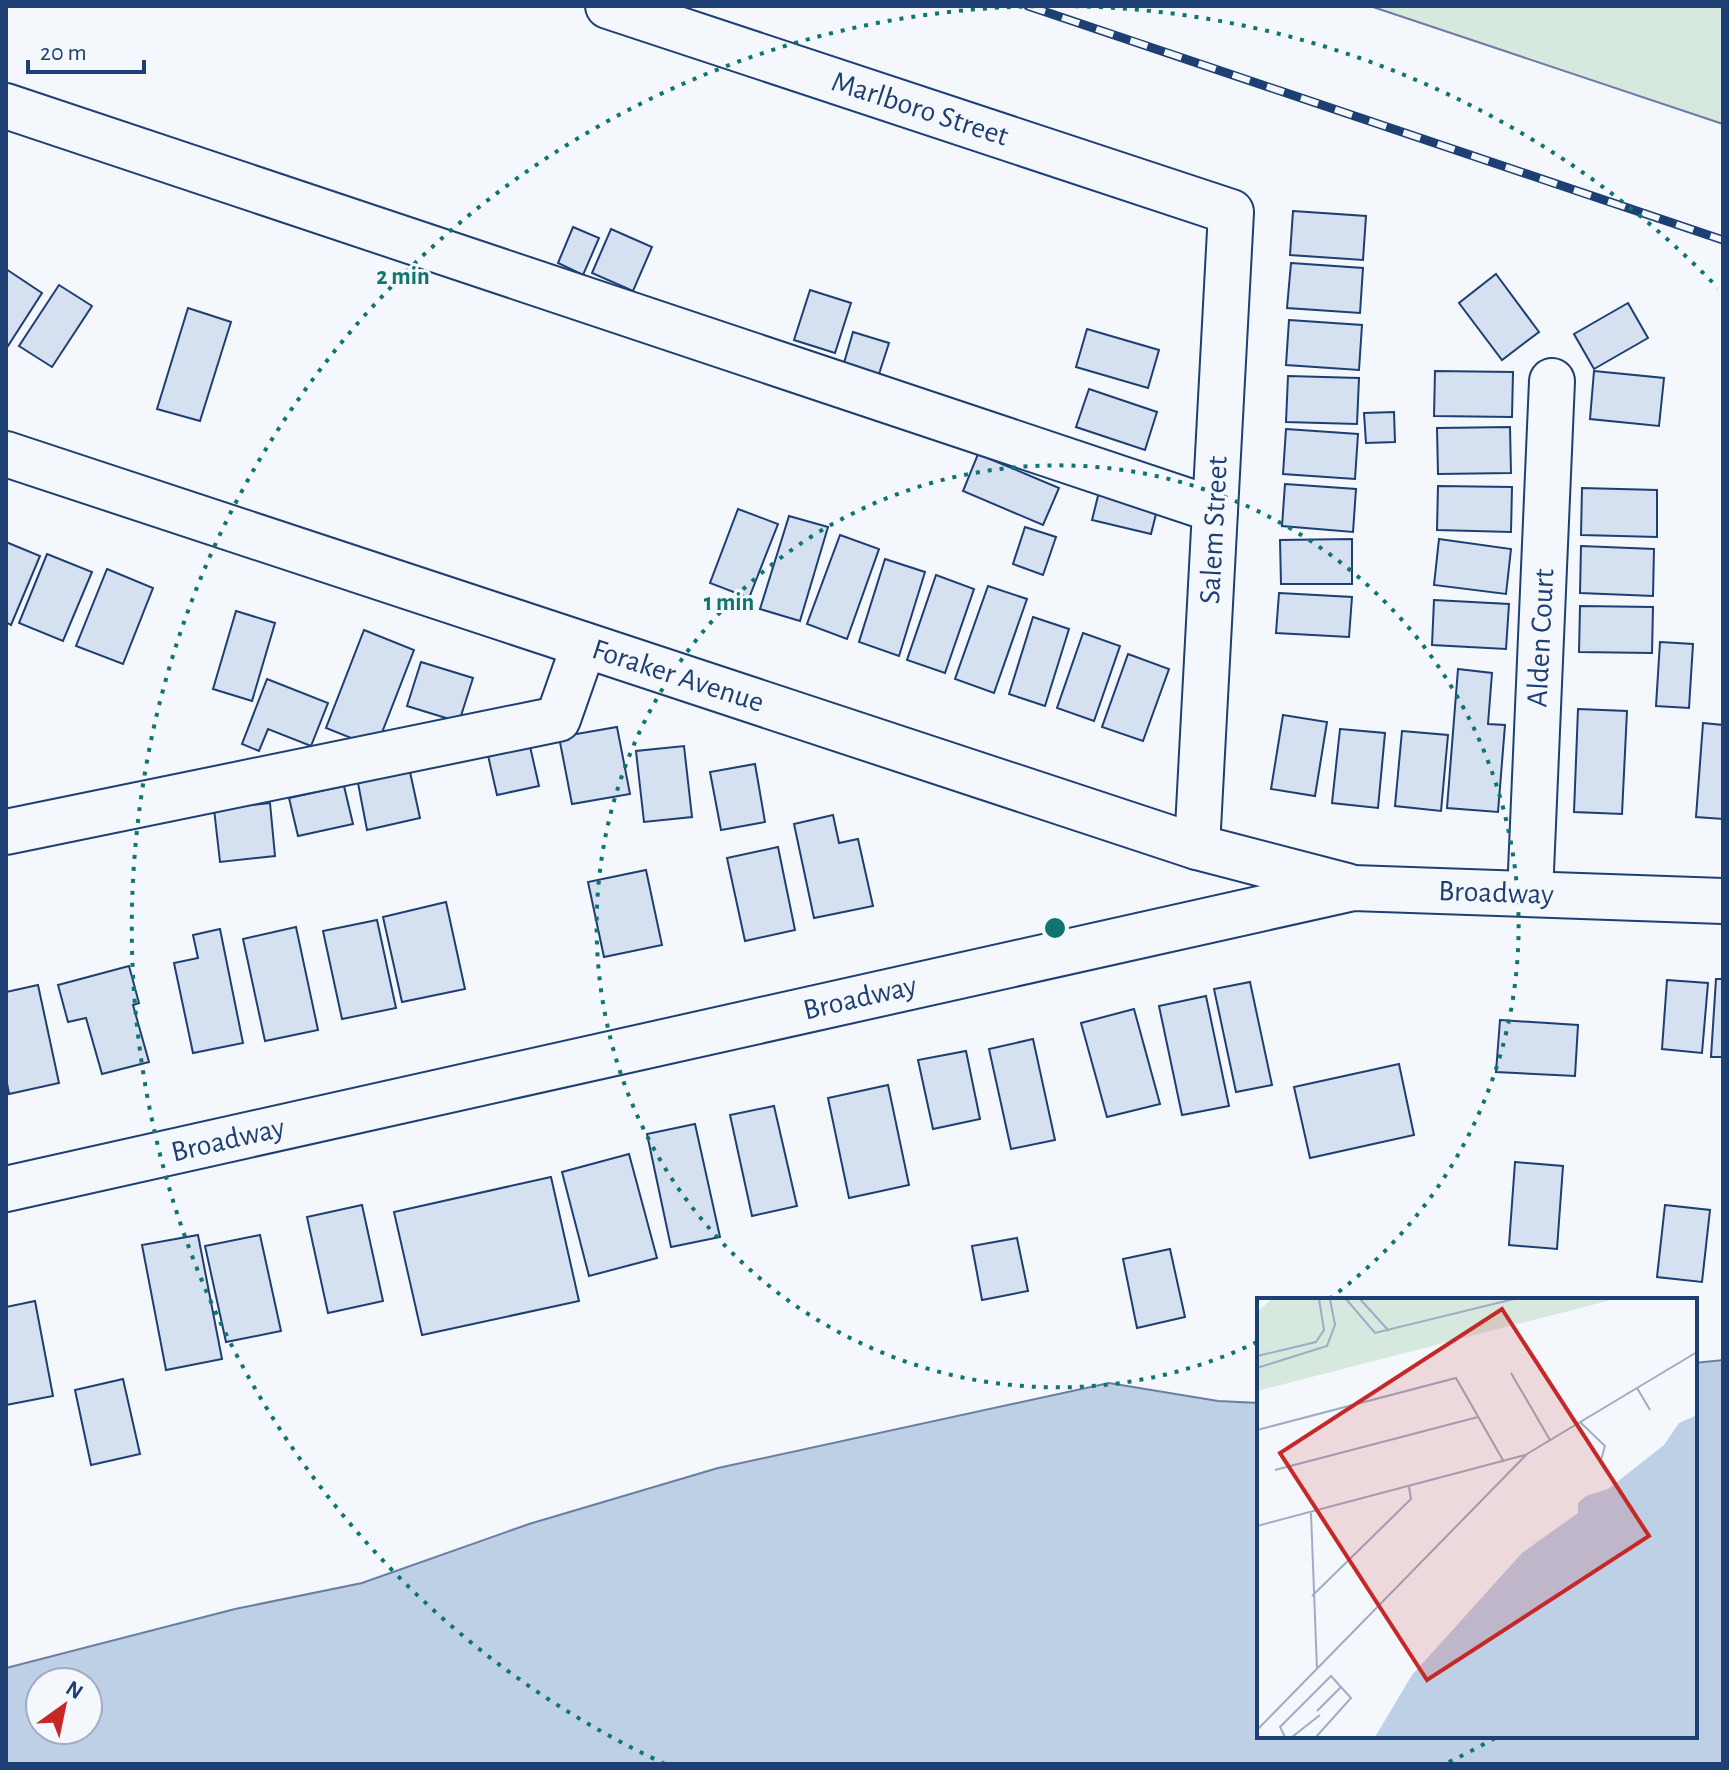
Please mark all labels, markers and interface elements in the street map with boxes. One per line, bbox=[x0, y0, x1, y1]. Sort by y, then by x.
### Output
scale bar bbox=[28, 24, 144, 74]
text: 20 m bbox=[40, 41, 87, 65]
street label: Marlboro Street bbox=[828, 66, 1012, 152]
text: 2 min bbox=[376, 265, 430, 289]
street label: Salem Street bbox=[1195, 455, 1233, 605]
street label: Alden Court bbox=[1522, 568, 1560, 708]
text: 1 min bbox=[704, 591, 754, 615]
street label: Foraker Avenue bbox=[588, 634, 768, 718]
street label: Broadway bbox=[1438, 876, 1554, 910]
centre of rings bbox=[1041, 914, 1069, 942]
street label: Broadway bbox=[800, 970, 920, 1026]
street label: Broadway bbox=[168, 1112, 288, 1168]
inset map bbox=[1257, 1298, 1697, 1738]
north arrow bbox=[24, 1666, 104, 1746]
text: N bbox=[62, 1677, 87, 1703]

